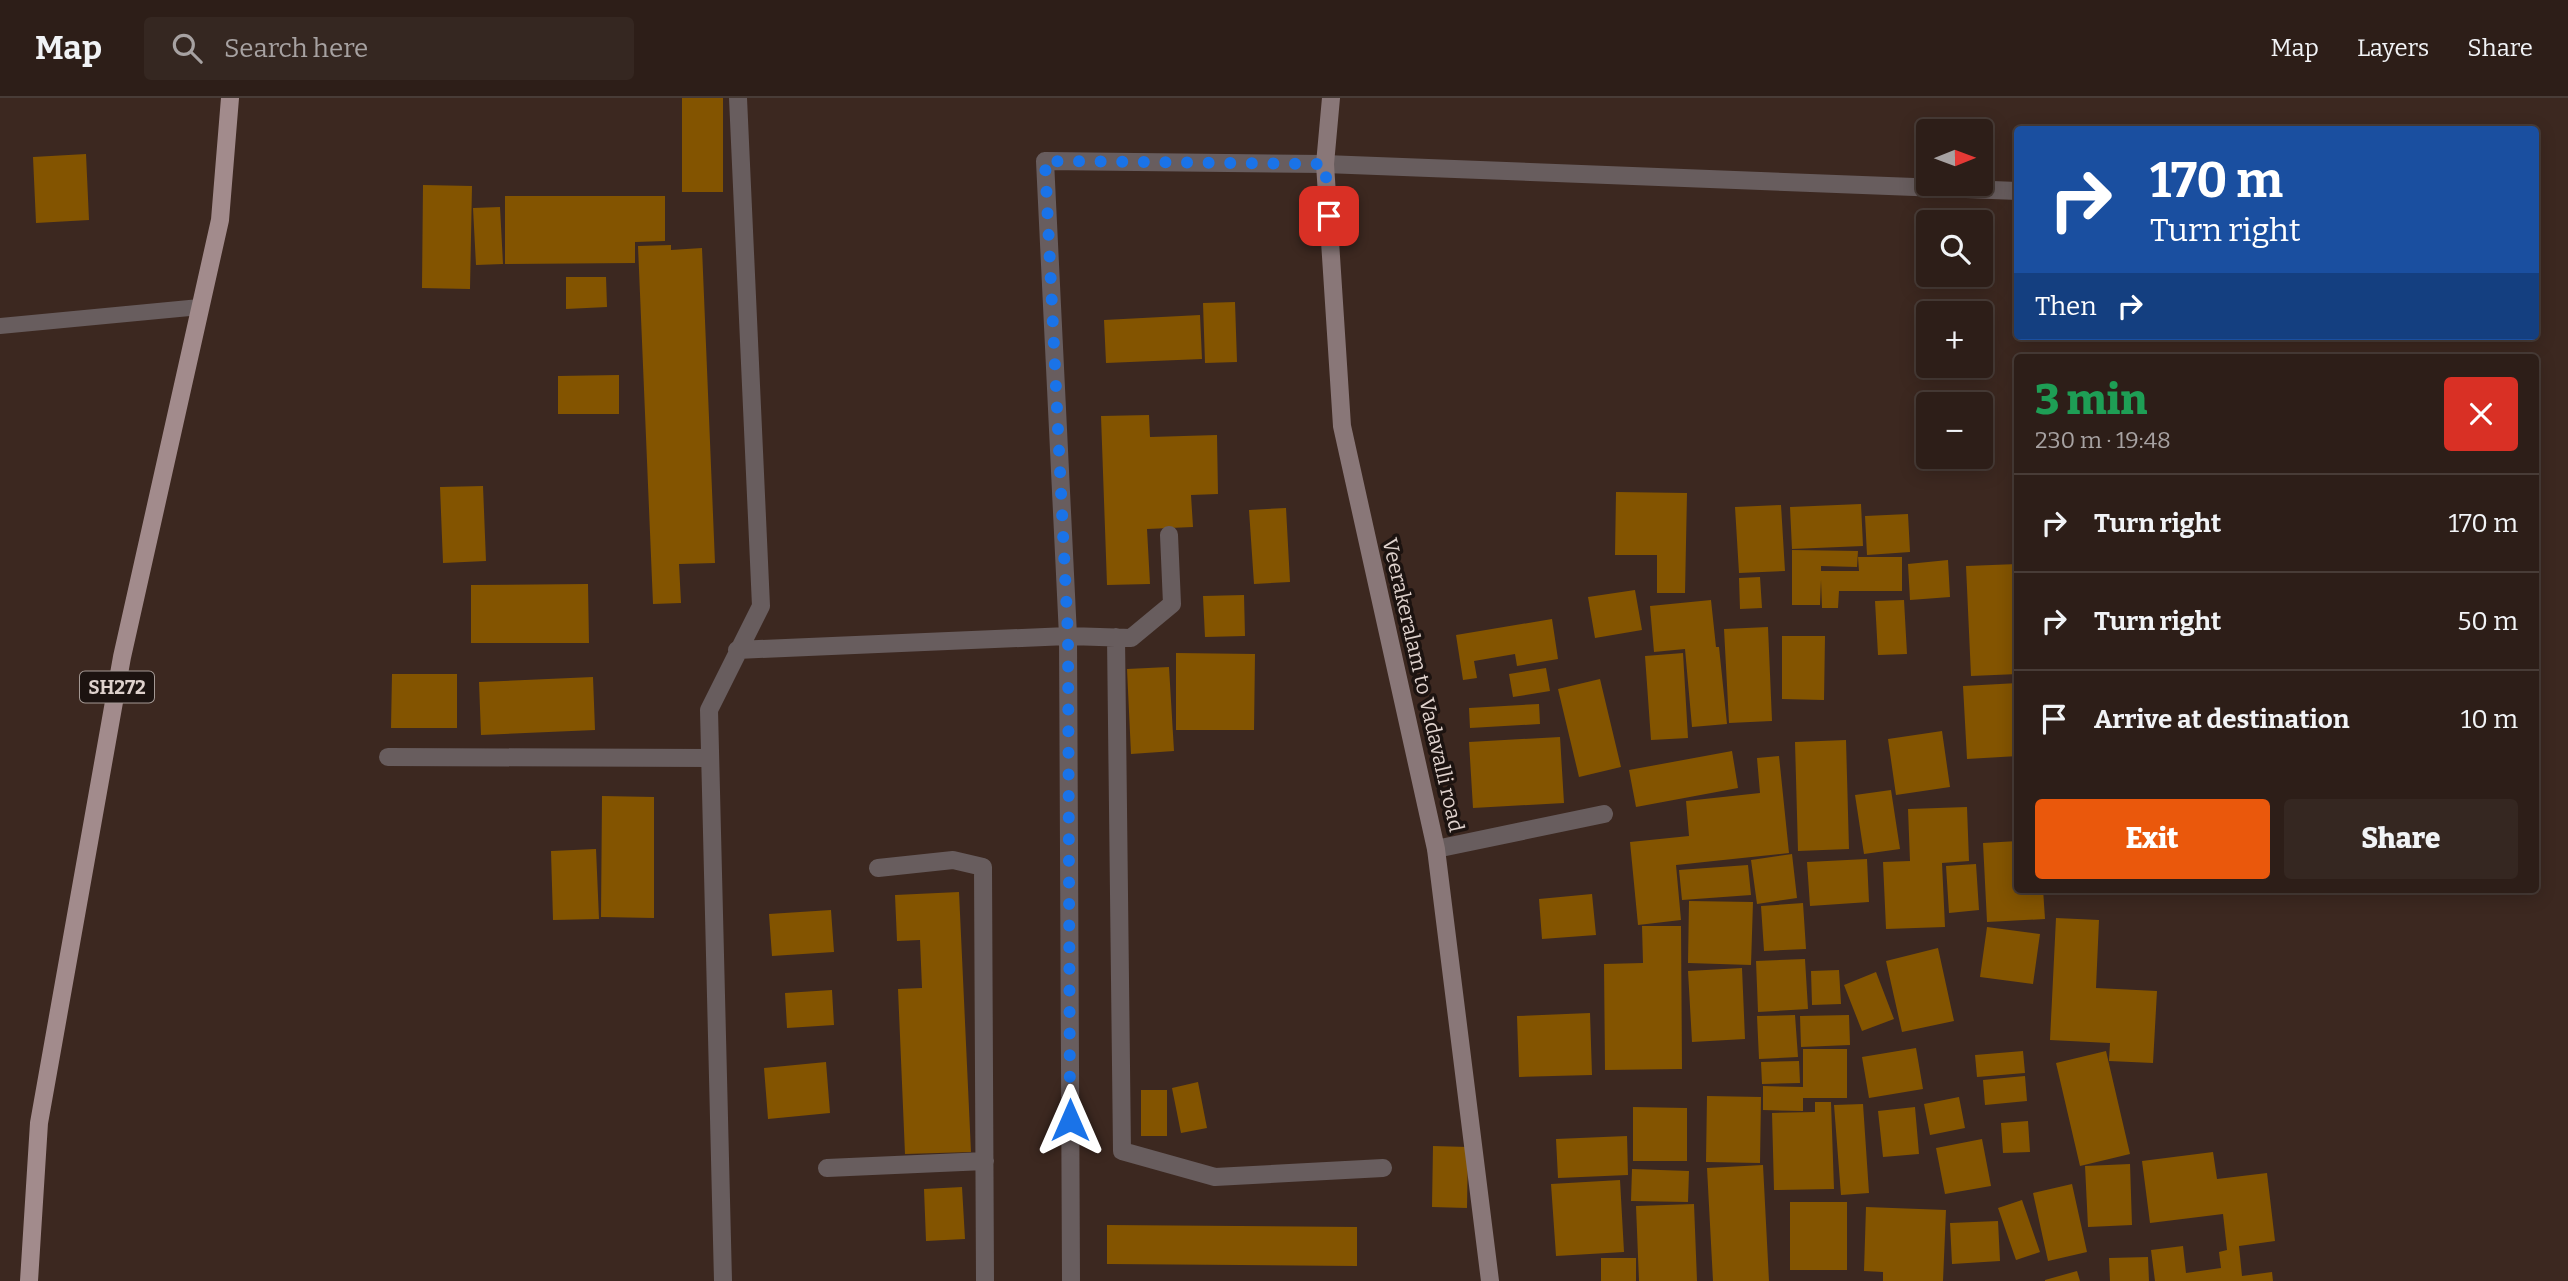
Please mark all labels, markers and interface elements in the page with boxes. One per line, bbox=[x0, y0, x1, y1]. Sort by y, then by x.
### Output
search box bbox=[144, 17, 634, 80]
text: Map bbox=[35, 28, 102, 68]
icon: search bbox=[168, 29, 206, 67]
text: Search here bbox=[224, 33, 368, 64]
text: Map bbox=[2271, 34, 2319, 62]
text: Layers bbox=[2357, 34, 2429, 62]
text: Share bbox=[2467, 34, 2533, 62]
north arrow bbox=[1916, 119, 1993, 196]
map controls bbox=[1916, 119, 1993, 469]
text: 170 m bbox=[2150, 151, 2283, 210]
icon: right bbox=[2035, 154, 2126, 245]
pin bbox=[1299, 186, 1359, 246]
icon: arrive bbox=[1310, 197, 1348, 235]
button: search bbox=[1916, 210, 1993, 287]
text: Turn right bbox=[2150, 211, 2301, 249]
icon: right bbox=[2111, 287, 2149, 325]
text: Then bbox=[2035, 291, 2097, 322]
button: + bbox=[1916, 301, 1993, 378]
text: 3 min bbox=[2035, 375, 2148, 425]
button: close bbox=[2444, 377, 2518, 451]
button: − bbox=[1916, 392, 1993, 469]
text: 230 m · 19:48 bbox=[2035, 426, 2171, 454]
icon: right bbox=[2035, 504, 2073, 542]
text: Turn right bbox=[2094, 508, 2221, 539]
text: 170 m bbox=[2448, 508, 2518, 539]
street label: Veerakeralam to Vadavalli road bbox=[1376, 536, 1470, 834]
icon: right bbox=[2035, 602, 2073, 640]
text: Turn right bbox=[2094, 606, 2221, 637]
text: 50 m bbox=[2457, 606, 2518, 637]
road number: SH272 bbox=[80, 672, 154, 702]
icon: arrive bbox=[2035, 700, 2073, 738]
text: Arrive at destination bbox=[2094, 704, 2349, 735]
text: 10 m bbox=[2461, 704, 2518, 735]
button: Exit bbox=[2035, 799, 2270, 879]
button: Share bbox=[2284, 799, 2518, 879]
position arrow bbox=[1033, 1083, 1107, 1157]

